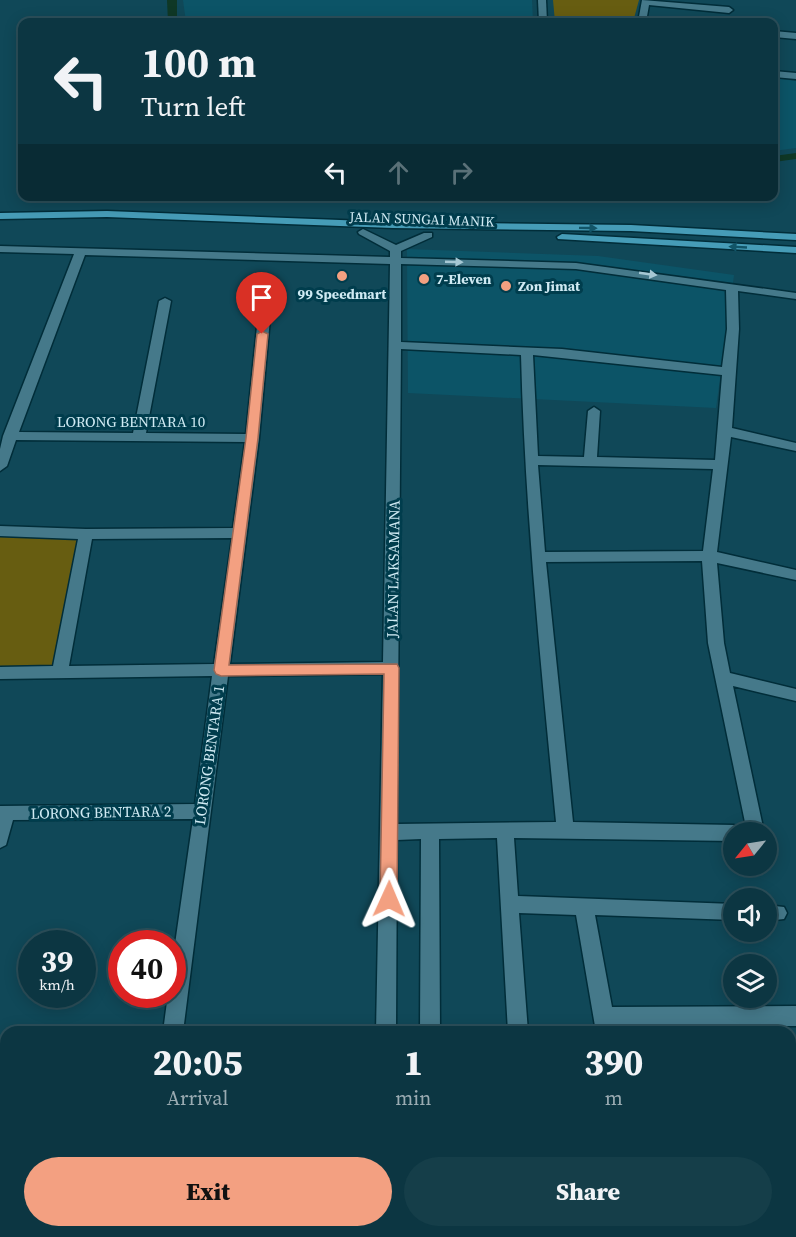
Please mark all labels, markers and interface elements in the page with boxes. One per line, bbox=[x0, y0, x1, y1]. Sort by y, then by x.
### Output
text: 100 m bbox=[141, 33, 256, 91]
icon: left bbox=[42, 42, 120, 120]
text: Turn left bbox=[141, 88, 245, 125]
icon: left bbox=[319, 156, 352, 189]
icon: ahead bbox=[382, 156, 415, 189]
icon: right bbox=[445, 156, 478, 189]
street label: JALAN SUNGAI MANIK bbox=[348, 206, 496, 232]
one-way arrow bbox=[579, 223, 598, 232]
one-way arrow bbox=[728, 242, 747, 251]
one-way arrow bbox=[444, 257, 463, 267]
marker: 99 Speedmart bbox=[335, 269, 349, 283]
place label: 7-Eleven bbox=[436, 269, 492, 289]
one-way arrow bbox=[639, 270, 658, 279]
pin bbox=[236, 272, 287, 334]
marker: 7-Eleven bbox=[417, 272, 431, 286]
place label: Zon Jimat bbox=[518, 276, 581, 296]
marker: Zon Jimat bbox=[499, 279, 513, 293]
icon: arrive bbox=[245, 281, 278, 314]
place label: 99 Speedmart bbox=[298, 284, 387, 304]
street label: LORONG BENTARA 10 bbox=[57, 411, 205, 432]
street label: JALAN LAKSAMANA bbox=[381, 500, 405, 639]
street label: LORONG BENTARA 1 bbox=[189, 684, 229, 826]
street label: LORONG BENTARA 2 bbox=[30, 800, 172, 824]
north arrow bbox=[723, 822, 777, 876]
map controls bbox=[723, 822, 777, 1008]
position arrow bbox=[357, 867, 421, 931]
button: sound bbox=[723, 888, 777, 942]
speed limit sign: 40 bbox=[108, 930, 186, 1008]
text: 39 bbox=[41, 941, 73, 982]
button: layers bbox=[723, 954, 777, 1008]
text: km/h bbox=[39, 974, 75, 995]
text: 20:05 bbox=[153, 1038, 243, 1087]
text: 1 bbox=[403, 1038, 423, 1087]
text: 390 bbox=[584, 1038, 643, 1087]
text: Arrival bbox=[167, 1084, 229, 1112]
text: min bbox=[395, 1084, 431, 1112]
text: m bbox=[605, 1084, 623, 1112]
button: Exit bbox=[24, 1157, 392, 1226]
button: Share bbox=[404, 1157, 772, 1226]

